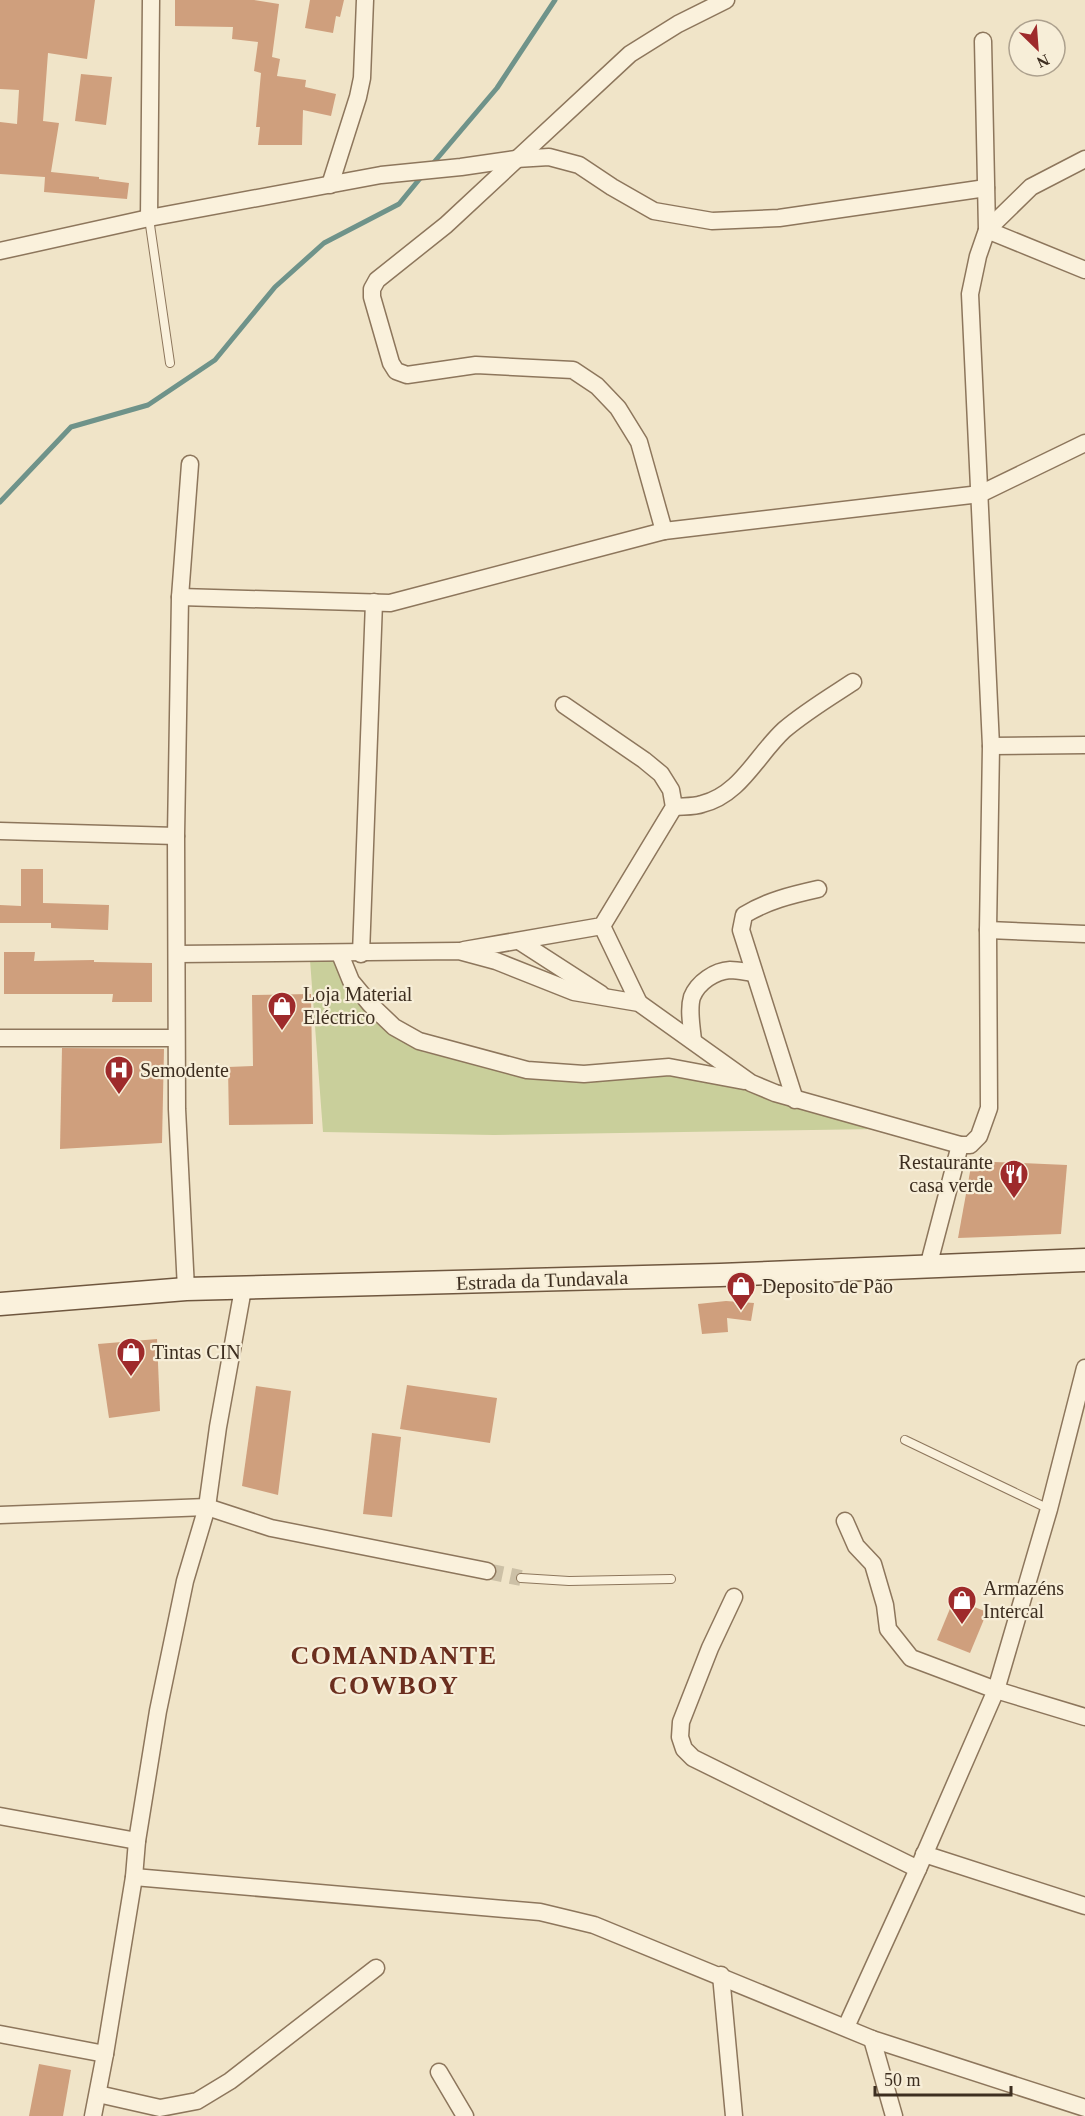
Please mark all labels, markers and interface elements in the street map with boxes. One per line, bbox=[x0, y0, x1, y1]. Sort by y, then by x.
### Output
north arrow bbox=[1007, 18, 1067, 78]
text: N bbox=[1034, 51, 1052, 71]
place label: Loja Material Eléctrico bbox=[303, 983, 413, 1028]
shop icon: Loja Material Eléctrico bbox=[266, 990, 298, 1032]
hospital icon: Semodente bbox=[103, 1054, 135, 1096]
place label: Semodente bbox=[140, 1059, 229, 1081]
place label: Restaurante casa verde bbox=[899, 1151, 993, 1196]
restaurant icon: Restaurante casa verde bbox=[998, 1158, 1030, 1200]
street label: Estrada da Tundavala bbox=[456, 1266, 629, 1294]
shop icon: Deposito de Pão bbox=[725, 1270, 757, 1312]
place label: Deposito de Pão bbox=[762, 1275, 893, 1298]
shop icon: Tintas CIN bbox=[115, 1336, 147, 1378]
place label: Tintas CIN bbox=[152, 1341, 241, 1363]
place label: Armazéns Intercal bbox=[983, 1577, 1064, 1622]
shop icon: Armazéns Intercal bbox=[946, 1584, 978, 1626]
district label: COMANDANTE COWBOY bbox=[290, 1641, 498, 1700]
scale bar bbox=[875, 2059, 1012, 2097]
text: 50 m bbox=[884, 2070, 921, 2090]

